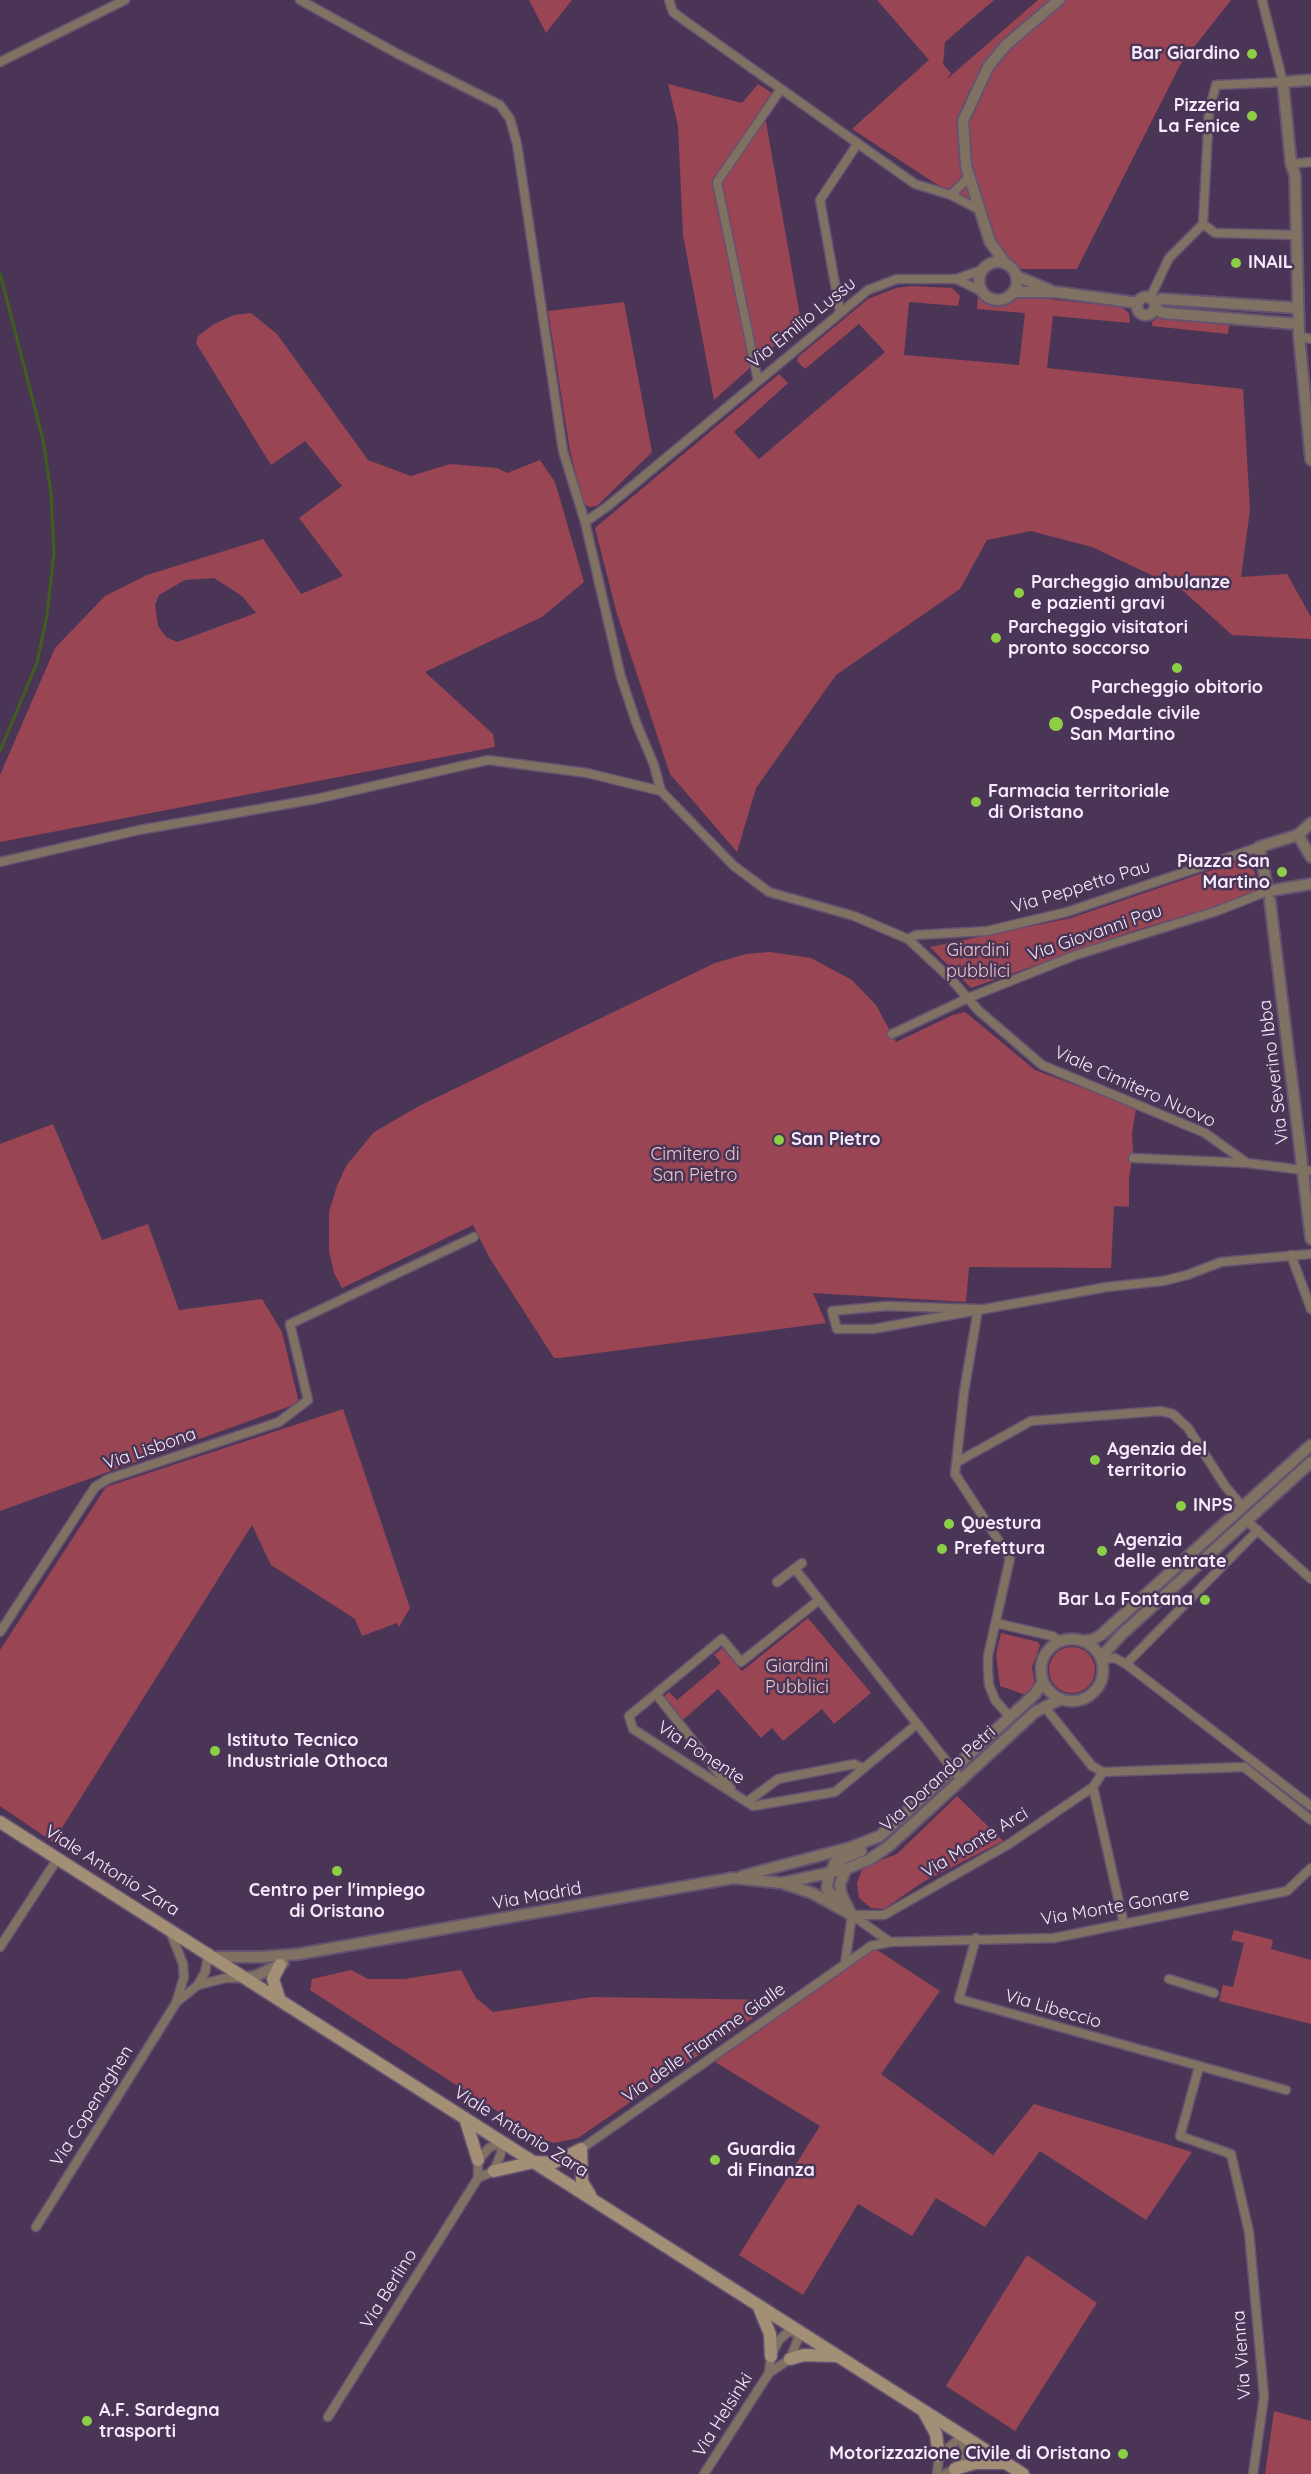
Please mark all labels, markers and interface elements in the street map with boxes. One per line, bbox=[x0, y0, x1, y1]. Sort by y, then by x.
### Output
place label: Bar Giardino bbox=[1131, 43, 1240, 65]
marker: Bar Giardino bbox=[1245, 47, 1259, 61]
place label: Pizzeria La Fenice bbox=[1158, 95, 1240, 138]
marker: Pizzeria La Fenice bbox=[1245, 109, 1259, 123]
place label: INAIL bbox=[1248, 252, 1293, 274]
marker: INAIL bbox=[1229, 256, 1243, 270]
street label: Via Emilio Lussu bbox=[744, 273, 860, 373]
place label: Parcheggio ambulanze e pazienti gravi bbox=[1031, 572, 1230, 614]
marker: Parcheggio ambulanze e pazienti gravi bbox=[1012, 586, 1026, 600]
place label: Parcheggio visitatori pronto soccorso bbox=[1008, 617, 1188, 660]
marker: Parcheggio visitatori pronto soccorso bbox=[989, 631, 1003, 645]
marker: Parcheggio obitorio bbox=[1170, 661, 1184, 675]
place label: Parcheggio obitorio bbox=[1091, 677, 1263, 699]
place label: Ospedale civile San Martino bbox=[1070, 703, 1200, 746]
marker: Ospedale civile San Martino bbox=[1047, 715, 1065, 733]
place label: Farmacia territoriale di Oristano bbox=[988, 781, 1170, 824]
marker: Farmacia territoriale di Oristano bbox=[969, 795, 983, 809]
place label: Piazza San Martino bbox=[1177, 851, 1270, 894]
street label: Via Peppetto Pau bbox=[1009, 856, 1153, 918]
marker: Piazza San Martino bbox=[1275, 865, 1289, 879]
street label: Via Giovanni Pau bbox=[1025, 900, 1165, 966]
park label: Giardini pubblici bbox=[946, 940, 1010, 982]
street label: Via Severino Ibba bbox=[1254, 998, 1294, 1146]
street label: Viale Cimitero Nuovo bbox=[1051, 1042, 1219, 1132]
place label: San Pietro bbox=[791, 1129, 881, 1151]
marker: San Pietro bbox=[772, 1133, 786, 1147]
park label: Cimitero di San Pietro bbox=[650, 1144, 740, 1186]
street label: Via Lisbona bbox=[101, 1423, 199, 1475]
place label: Agenzia del territorio bbox=[1107, 1439, 1207, 1482]
marker: Agenzia del territorio bbox=[1088, 1453, 1102, 1467]
place label: INPS bbox=[1193, 1495, 1233, 1517]
marker: INPS bbox=[1174, 1499, 1188, 1513]
place label: Questura bbox=[961, 1513, 1041, 1535]
marker: Questura bbox=[942, 1517, 956, 1531]
place label: Agenzia delle entrate bbox=[1114, 1530, 1227, 1572]
place label: Prefettura bbox=[954, 1538, 1045, 1560]
marker: Prefettura bbox=[935, 1542, 949, 1556]
marker: Agenzia delle entrate bbox=[1095, 1544, 1109, 1558]
place label: Bar La Fontana bbox=[1058, 1589, 1193, 1611]
marker: Bar La Fontana bbox=[1198, 1593, 1212, 1607]
park label: Giardini Pubblici bbox=[765, 1656, 829, 1698]
street label: Via Ponente bbox=[653, 1717, 749, 1789]
street label: Via Dorando Petri bbox=[876, 1721, 1000, 1837]
place label: Istituto Tecnico Industriale Othoca bbox=[227, 1730, 388, 1772]
marker: Istituto Tecnico Industriale Othoca bbox=[208, 1744, 222, 1758]
street label: Via Monte Arci bbox=[918, 1803, 1032, 1883]
street label: Viale Antonio Zara bbox=[41, 1821, 183, 1921]
marker: Centro per l'impiego di Oristano bbox=[330, 1864, 344, 1878]
street label: Via Madrid bbox=[491, 1878, 583, 1914]
place label: Centro per l'impiego di Oristano bbox=[249, 1880, 425, 1922]
street label: Via Monte Gonare bbox=[1039, 1883, 1191, 1931]
street label: Via delle Fiamme Gialle bbox=[618, 1978, 790, 2108]
street label: Via Libeccio bbox=[1002, 1985, 1104, 2033]
street label: Via Copenaghen bbox=[46, 2041, 138, 2171]
street label: Viale Antonio Zara bbox=[450, 2082, 592, 2182]
place label: Guardia di Finanza bbox=[727, 2139, 815, 2182]
marker: Guardia di Finanza bbox=[708, 2153, 722, 2167]
street label: Via Berlino bbox=[356, 2245, 422, 2333]
street label: Via Vienna bbox=[1228, 2310, 1256, 2400]
street label: Via Helsinki bbox=[689, 2369, 757, 2461]
place label: A.F. Sardegna trasporti bbox=[99, 2400, 219, 2442]
marker: A.F. Sardegna trasporti bbox=[80, 2414, 94, 2428]
place label: Motorizzazione Civile di Oristano bbox=[829, 2443, 1111, 2465]
marker: Motorizzazione Civile di Oristano bbox=[1116, 2447, 1130, 2461]

